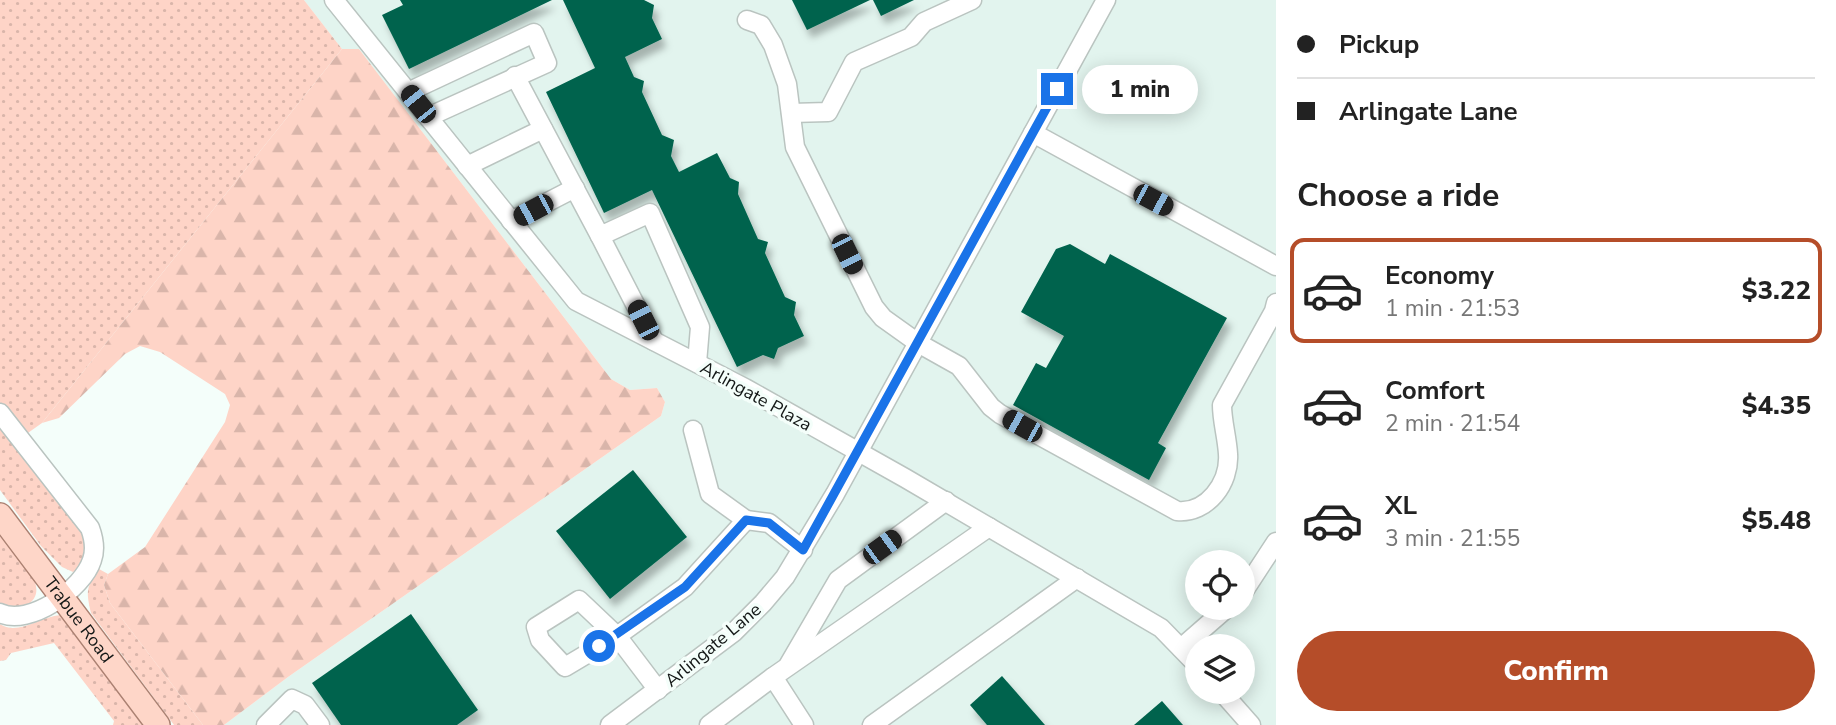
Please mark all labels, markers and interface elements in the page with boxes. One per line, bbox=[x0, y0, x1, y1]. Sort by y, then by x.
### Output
text: Pickup bbox=[1339, 27, 1419, 62]
callout: 1 min bbox=[1082, 64, 1197, 114]
route end bbox=[1041, 73, 1073, 105]
text: 1 min bbox=[1110, 74, 1170, 105]
car bbox=[397, 81, 440, 127]
text: Arlingate Lane bbox=[1339, 94, 1518, 129]
text: Choose a ride bbox=[1297, 174, 1499, 217]
car bbox=[1130, 181, 1177, 219]
car bbox=[510, 191, 557, 229]
car bbox=[829, 231, 866, 277]
text: Economy bbox=[1385, 258, 1494, 293]
icon: car bbox=[1301, 259, 1364, 322]
text: $3.22 bbox=[1742, 273, 1811, 308]
text: 1 min · 21:53 bbox=[1385, 293, 1520, 324]
car bbox=[625, 297, 662, 343]
street label: Arlingate Plaza bbox=[696, 355, 816, 437]
text: Comfort bbox=[1385, 373, 1485, 408]
icon: car bbox=[1301, 374, 1364, 437]
text: $4.35 bbox=[1742, 388, 1811, 423]
car bbox=[999, 407, 1046, 445]
text: 2 min · 21:54 bbox=[1385, 408, 1520, 439]
text: XL bbox=[1385, 488, 1417, 523]
icon: car bbox=[1301, 489, 1364, 552]
text: $5.48 bbox=[1742, 503, 1811, 538]
text: 3 min · 21:55 bbox=[1385, 523, 1520, 554]
car bbox=[859, 526, 906, 568]
map controls bbox=[1185, 550, 1255, 704]
button: locate bbox=[1185, 550, 1255, 620]
street label: Trabue Road bbox=[38, 572, 119, 668]
street label: Arlingate Lane bbox=[660, 598, 766, 692]
route start bbox=[583, 630, 615, 662]
button: Confirm bbox=[1297, 631, 1815, 711]
button: layers bbox=[1185, 634, 1255, 704]

